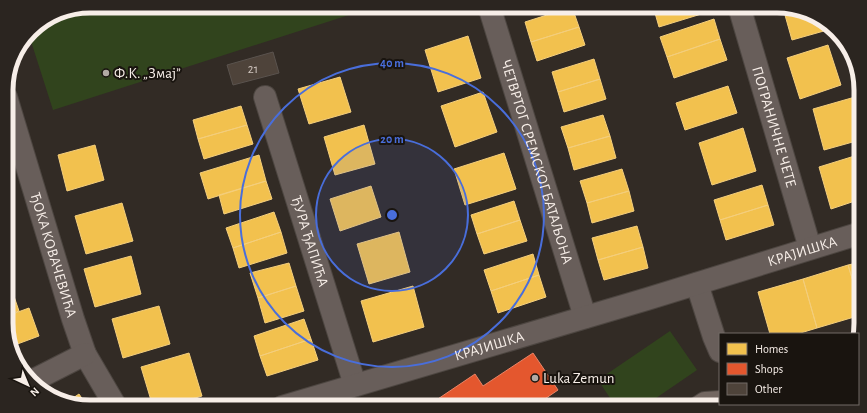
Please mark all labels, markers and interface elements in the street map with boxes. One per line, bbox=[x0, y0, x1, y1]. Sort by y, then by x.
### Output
text: 40 m bbox=[380, 57, 404, 69]
street label: ЧЕТВРТОГ СРЕМСКОГ БАТАЉОНА bbox=[498, 58, 576, 266]
house number: 21 bbox=[248, 63, 258, 76]
street label: ПОГРАНИЧНЕ ЧЕТЕ bbox=[750, 65, 799, 189]
place label: Ф.К. „Змај” bbox=[114, 66, 181, 81]
marker: Ф.К. „Змај” bbox=[101, 68, 111, 78]
text: 20 m bbox=[380, 133, 404, 145]
street label: ЂОКА КОВАЧЕВИЋА bbox=[28, 191, 80, 319]
street label: ЂУРА ЂАПИЋА bbox=[289, 194, 331, 289]
centre of rings bbox=[385, 208, 399, 222]
street label: КРАЈИШКА bbox=[765, 233, 839, 269]
street label: КРАЈИШКА bbox=[452, 328, 526, 363]
legend bbox=[719, 333, 859, 405]
text: Homes bbox=[755, 343, 788, 355]
text: Shops bbox=[755, 363, 783, 375]
north arrow bbox=[8, 365, 48, 405]
place label: Luka Zemun bbox=[543, 371, 615, 386]
marker: Luka Zemun bbox=[530, 373, 540, 383]
text: Other bbox=[755, 383, 782, 395]
text: N bbox=[28, 385, 41, 398]

